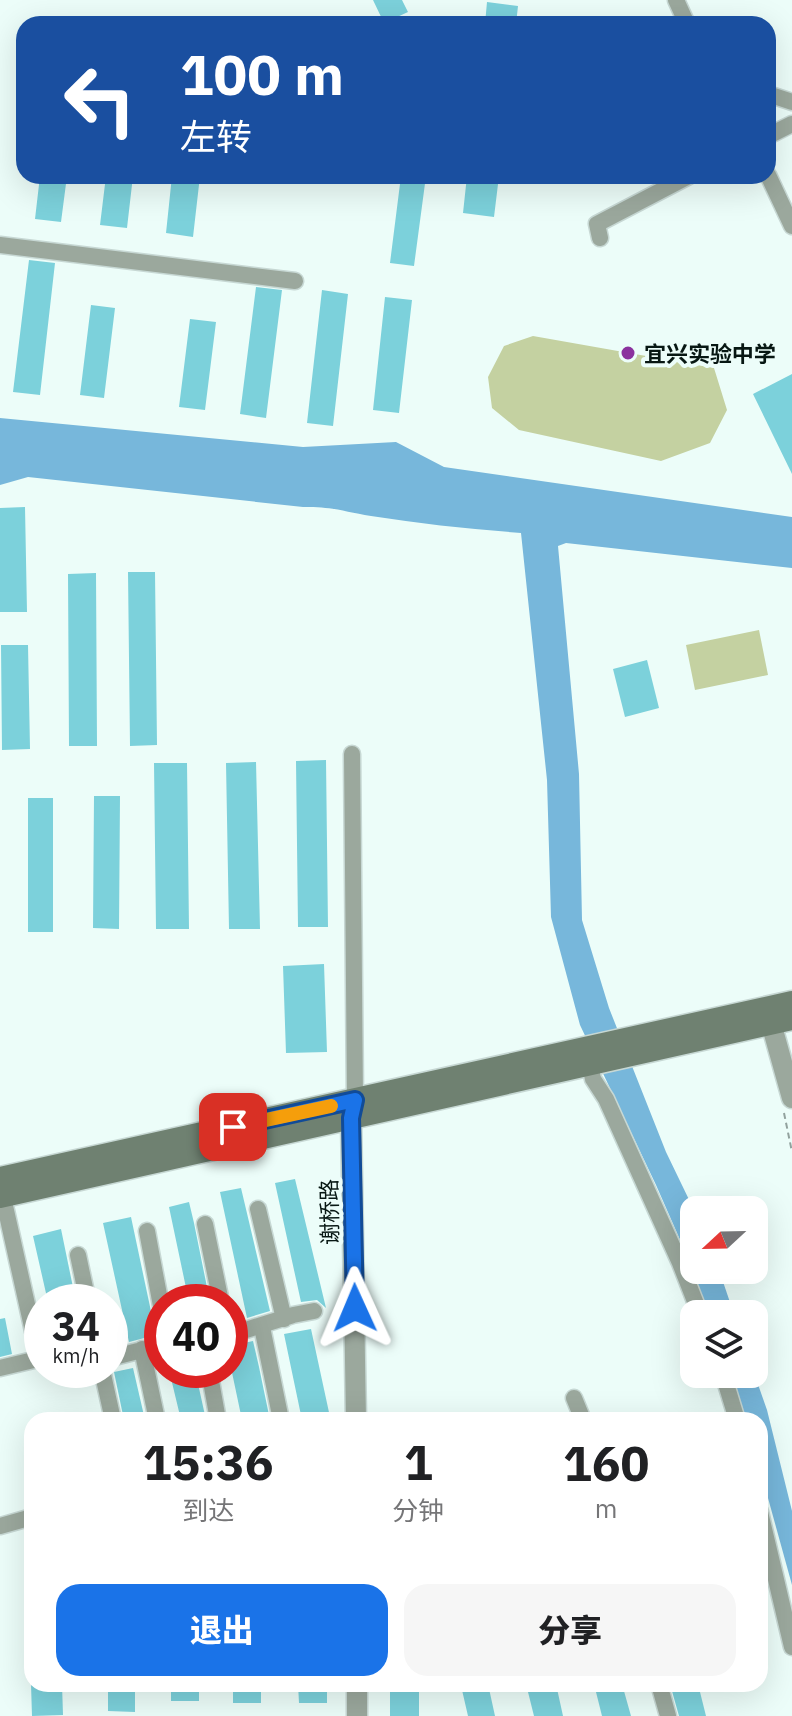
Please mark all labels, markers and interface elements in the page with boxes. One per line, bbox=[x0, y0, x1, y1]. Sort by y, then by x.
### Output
text: 100 m bbox=[180, 38, 344, 110]
icon: left bbox=[48, 48, 152, 152]
text: 左转 bbox=[180, 113, 252, 160]
place label: 宜兴实验中学 bbox=[644, 339, 776, 368]
marker: 宜兴实验中学 bbox=[619, 344, 637, 362]
pin bbox=[199, 1093, 267, 1161]
icon: arrive bbox=[211, 1105, 255, 1149]
street label: 谢桥路 bbox=[314, 1179, 344, 1245]
north arrow bbox=[680, 1196, 768, 1284]
map controls bbox=[680, 1196, 768, 1388]
position arrow bbox=[313, 1266, 397, 1350]
speed limit sign: 40 bbox=[144, 1284, 248, 1388]
text: 34 bbox=[52, 1300, 100, 1352]
button: layers bbox=[680, 1300, 768, 1388]
text: km/h bbox=[52, 1342, 100, 1369]
text: 15:36 bbox=[143, 1431, 274, 1493]
text: 1 bbox=[404, 1431, 433, 1493]
text: 160 bbox=[563, 1432, 649, 1494]
text: m bbox=[595, 1491, 617, 1525]
text: 到达 bbox=[182, 1493, 234, 1527]
text: 分钟 bbox=[392, 1493, 444, 1527]
button: 退出 bbox=[56, 1584, 388, 1676]
button: 分享 bbox=[404, 1584, 736, 1676]

